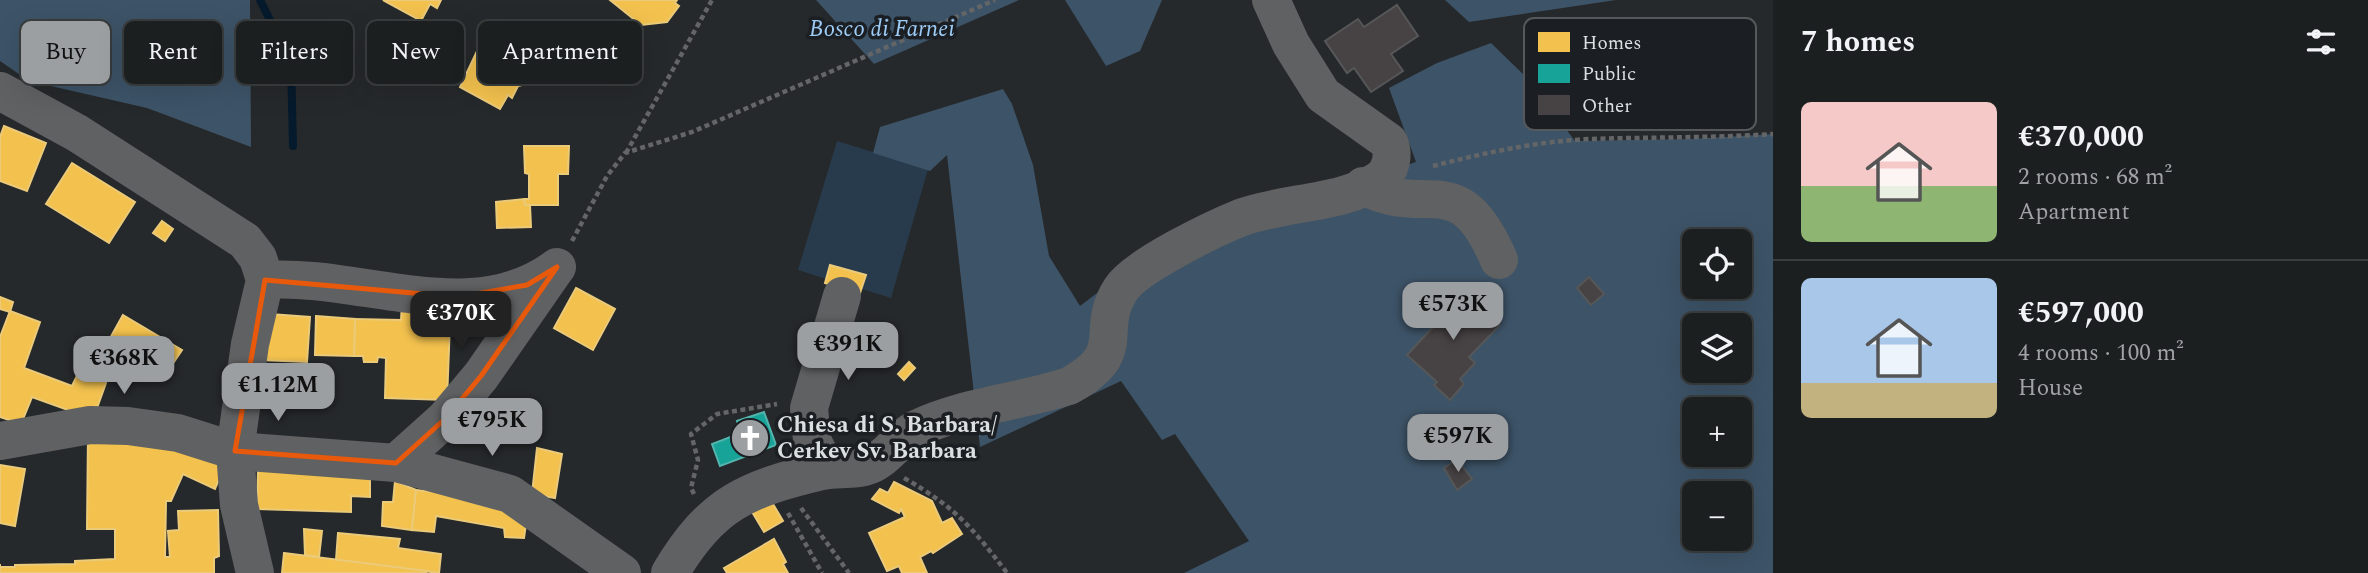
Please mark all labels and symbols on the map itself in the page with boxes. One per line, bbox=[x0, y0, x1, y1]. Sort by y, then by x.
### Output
park label: Bosco di Farnei bbox=[809, 12, 955, 47]
legend bbox=[1524, 18, 1756, 130]
text: Homes bbox=[1582, 29, 1641, 58]
text: Public bbox=[1582, 60, 1636, 89]
text: Other bbox=[1582, 92, 1632, 121]
pin: €573K bbox=[1404, 282, 1502, 342]
pin: €370K bbox=[412, 292, 510, 351]
pin: €391K bbox=[799, 322, 897, 382]
pin: €368K bbox=[75, 336, 173, 396]
pin: €1.12M bbox=[221, 364, 335, 423]
pin: €795K bbox=[443, 398, 541, 458]
place label: Chiesa di S. Barbara/ Cerkev Sv. Barbara bbox=[777, 408, 997, 469]
pin: €597K bbox=[1409, 414, 1507, 474]
church icon: Chiesa di S. Barbara/ Cerkev Sv. Barbara bbox=[729, 417, 771, 459]

